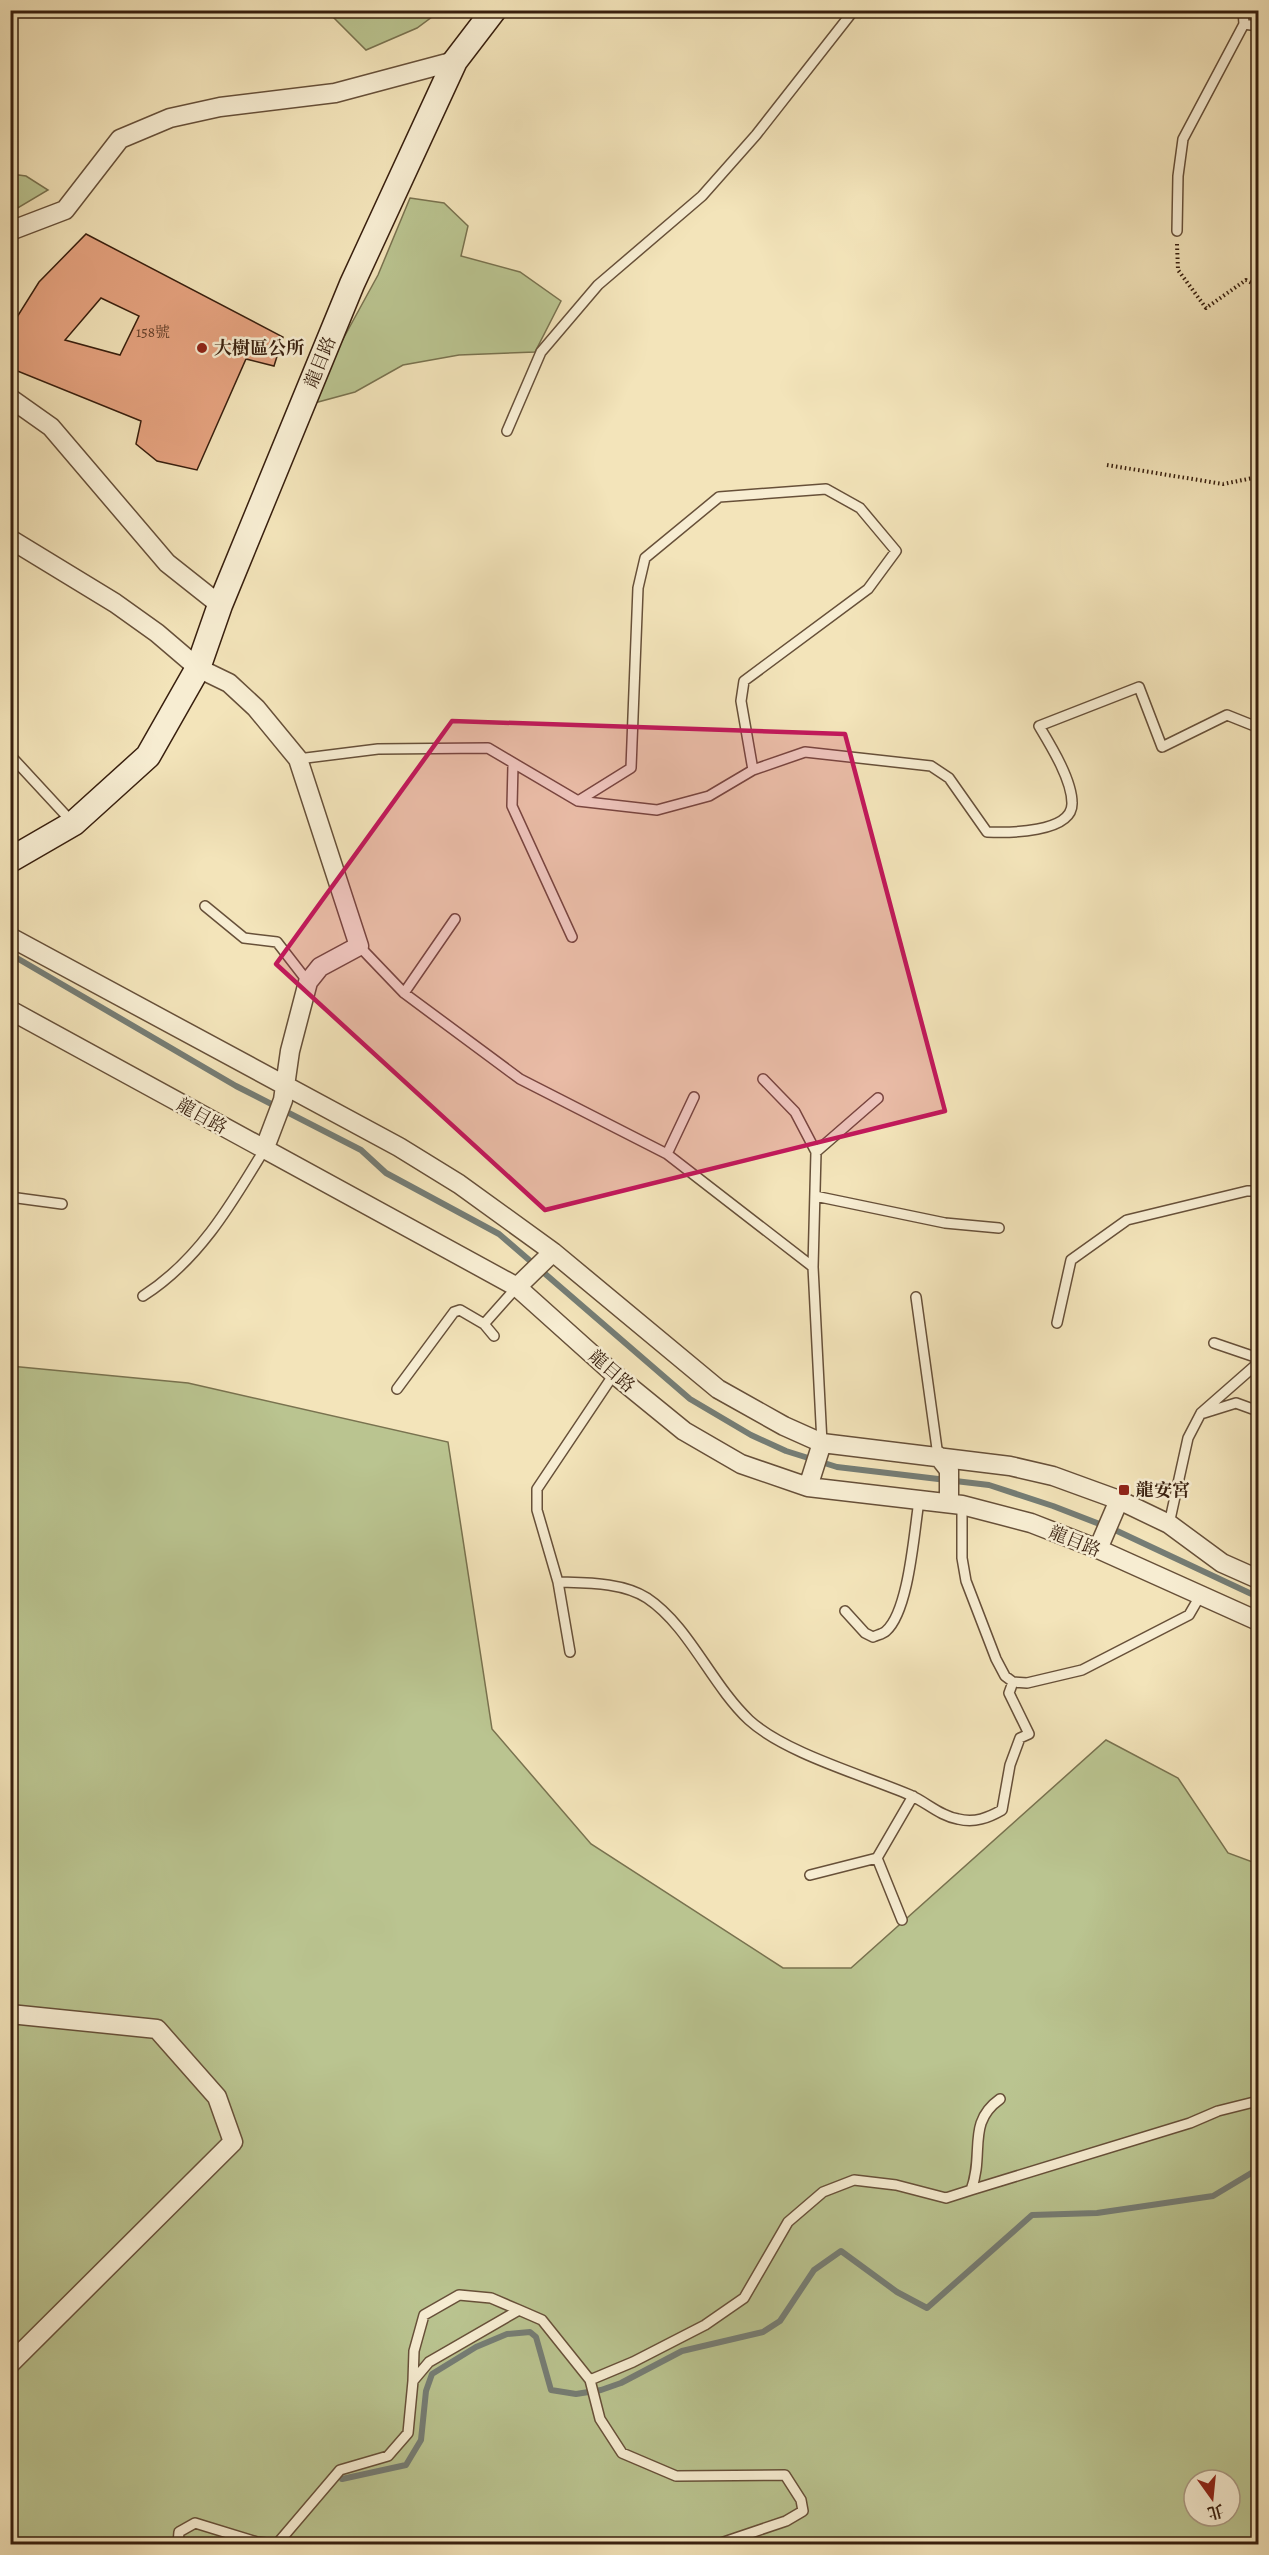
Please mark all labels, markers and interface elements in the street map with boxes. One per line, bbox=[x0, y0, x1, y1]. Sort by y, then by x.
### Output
house number: 158號 bbox=[136, 322, 170, 342]
street label: 龍目路 bbox=[299, 332, 341, 392]
place label: 大樹區公所 bbox=[214, 336, 305, 360]
marker: 大樹區公所 bbox=[195, 341, 209, 355]
street label: 龍目路 bbox=[173, 1092, 231, 1140]
street label: 龍目路 bbox=[584, 1344, 640, 1398]
place label: 龍安宮 bbox=[1136, 1478, 1190, 1502]
marker: 龍安宮 bbox=[1117, 1483, 1131, 1497]
street label: 龍目路 bbox=[1045, 1520, 1105, 1562]
north arrow bbox=[1182, 2468, 1242, 2528]
text: 北 bbox=[1205, 2499, 1226, 2524]

